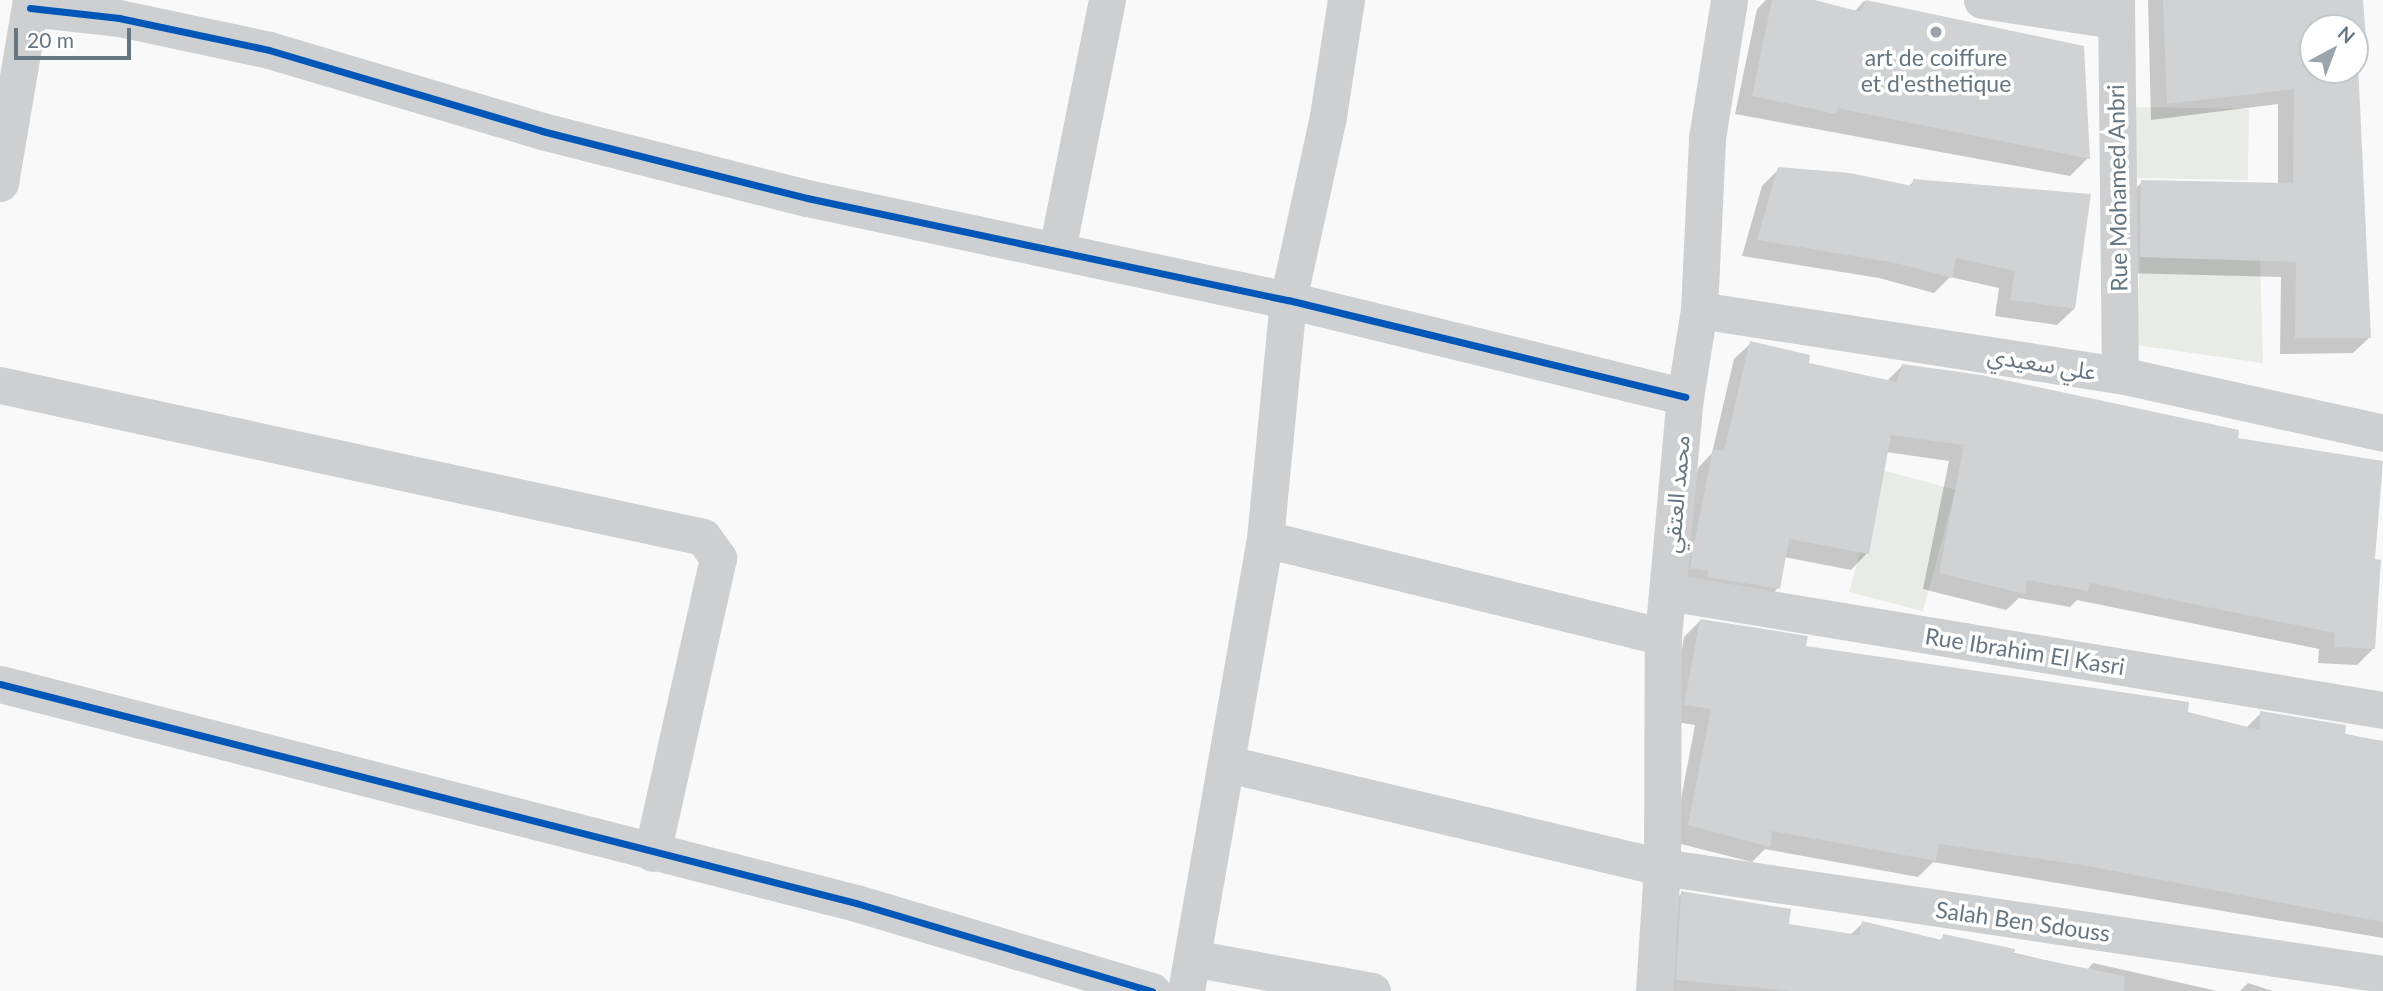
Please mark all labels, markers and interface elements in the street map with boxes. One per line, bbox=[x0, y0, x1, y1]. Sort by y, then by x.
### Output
scale bar bbox=[18, 14, 135, 58]
north arrow bbox=[2299, 14, 2369, 84]
text: N bbox=[2334, 21, 2360, 48]
marker: art de coiffure et d'esthetique bbox=[1928, 24, 1944, 40]
text: 20 m bbox=[27, 27, 74, 52]
place label: art de coiffure et d'esthetique bbox=[1861, 43, 2011, 97]
street label: Rue Mohamed Anbri bbox=[2101, 84, 2133, 292]
street label: علي سعيدي bbox=[1986, 341, 2098, 385]
street label: محمد العتقي bbox=[1657, 434, 1695, 554]
street label: Rue Ibrahim El Kasri bbox=[1923, 622, 2127, 680]
street label: Salah Ben Sdouss bbox=[1934, 895, 2112, 947]

